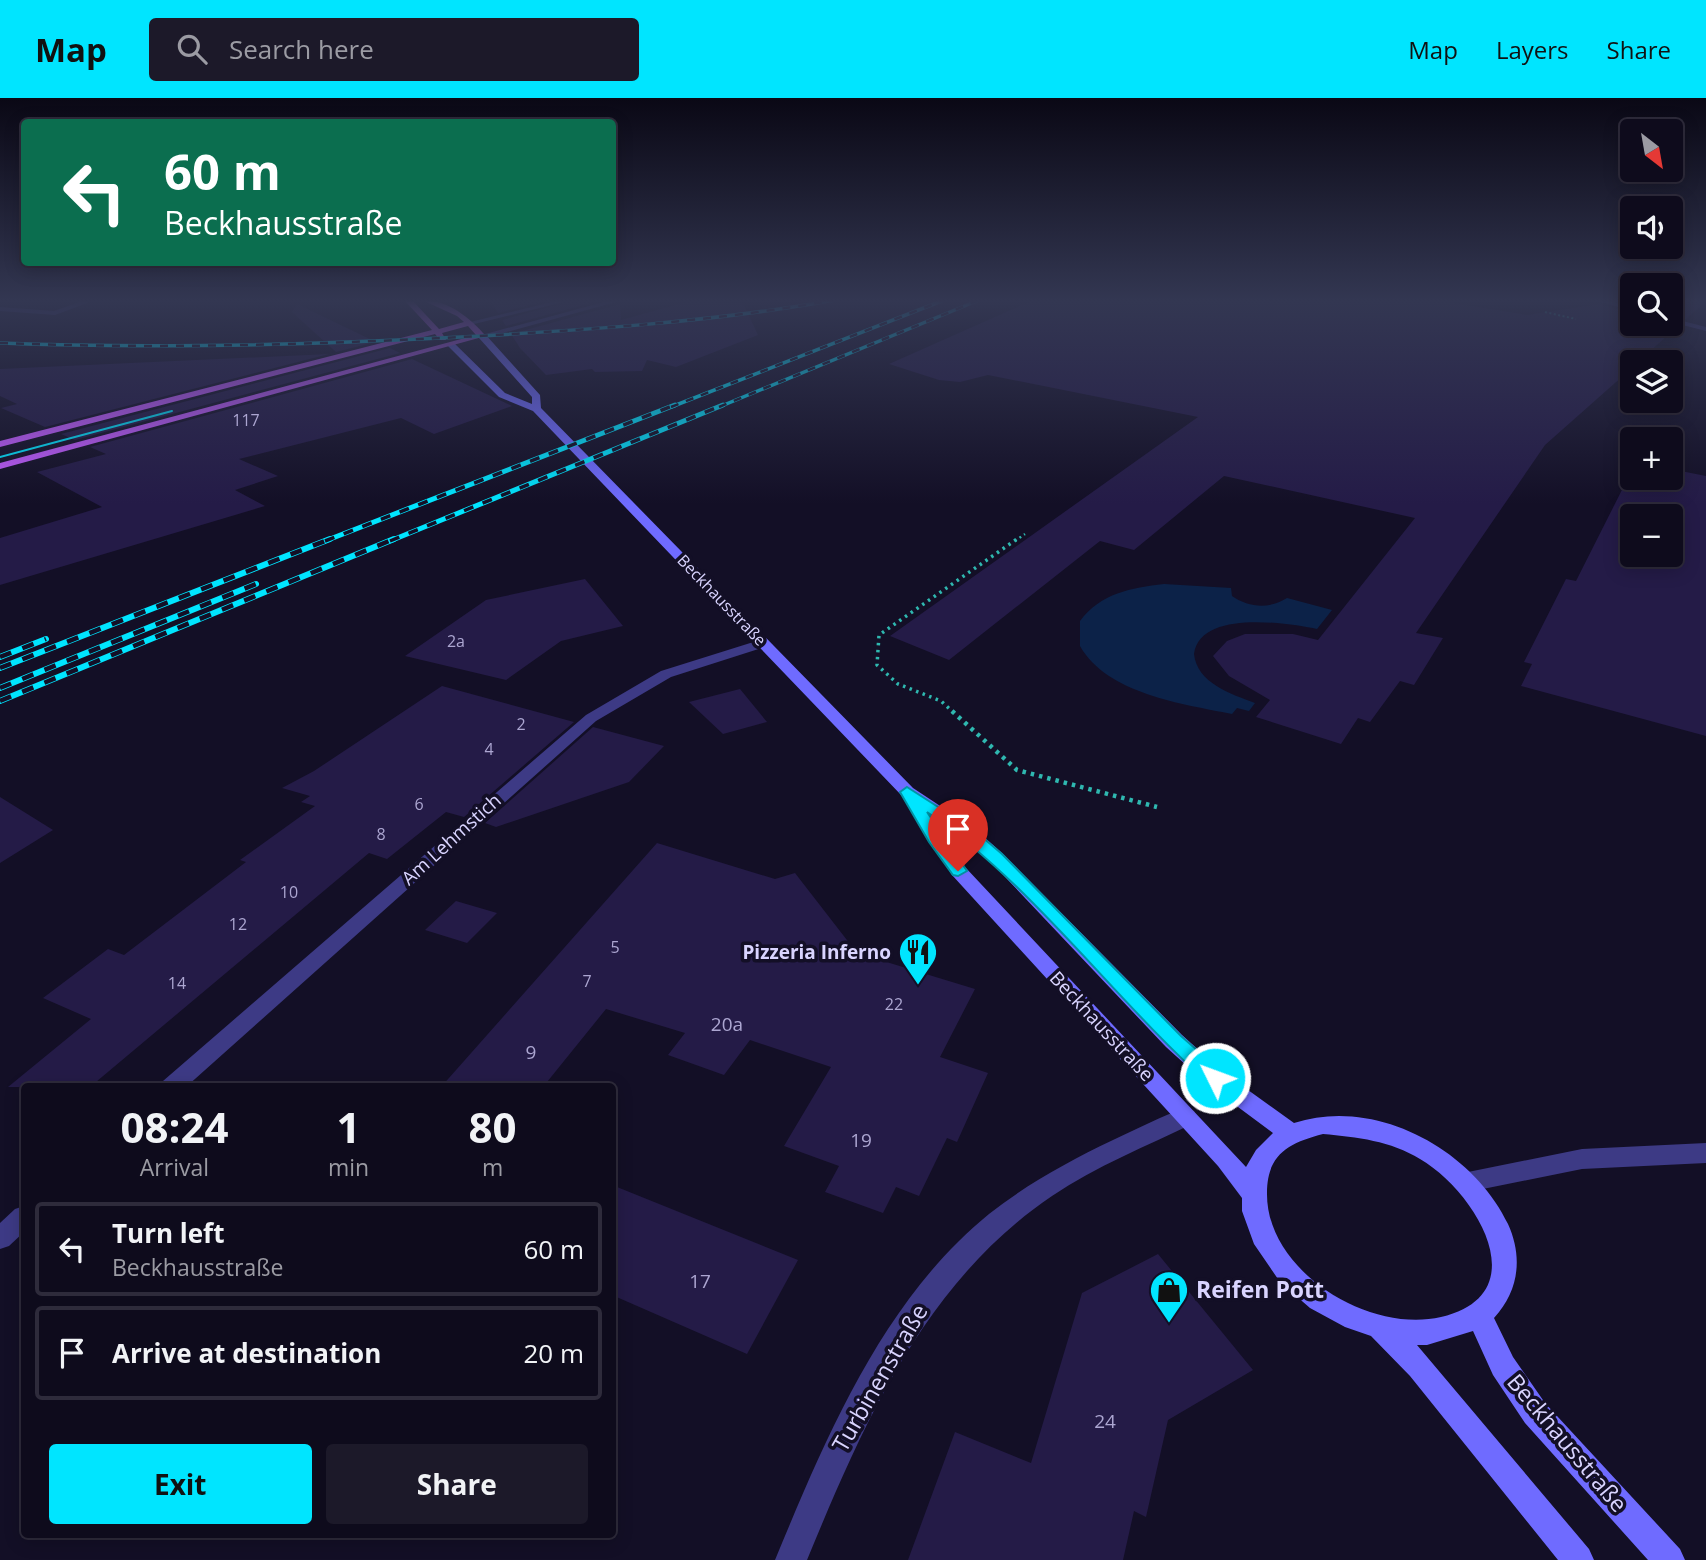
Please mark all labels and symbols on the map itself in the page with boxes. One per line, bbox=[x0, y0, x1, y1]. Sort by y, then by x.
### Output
north arrow bbox=[1620, 119, 1684, 182]
house number: 117 bbox=[232, 409, 260, 431]
street label: Beckhausstraße bbox=[673, 549, 771, 651]
house number: 2a bbox=[447, 630, 465, 652]
house number: 2 bbox=[516, 713, 526, 735]
house number: 4 bbox=[484, 738, 494, 760]
street label: Am Lehmstich bbox=[396, 787, 506, 891]
house number: 6 bbox=[414, 793, 424, 815]
pin bbox=[928, 799, 988, 871]
house number: 8 bbox=[376, 823, 386, 845]
house number: 10 bbox=[280, 881, 298, 903]
house number: 12 bbox=[229, 913, 247, 935]
restaurant icon: Pizzeria Inferno bbox=[897, 931, 939, 986]
house number: 5 bbox=[610, 936, 620, 958]
place label: Pizzeria Inferno bbox=[742, 939, 891, 965]
street label: Beckhausstraße bbox=[1044, 965, 1160, 1087]
house number: 7 bbox=[582, 970, 592, 992]
house number: 14 bbox=[168, 972, 186, 994]
house number: 22 bbox=[885, 993, 903, 1015]
house number: 20a bbox=[711, 1011, 743, 1037]
house number: 9 bbox=[526, 1039, 536, 1065]
position arrow bbox=[1178, 1041, 1252, 1115]
house number: 19 bbox=[850, 1127, 872, 1153]
house number: 17 bbox=[689, 1268, 711, 1294]
shop icon: Reifen Pott bbox=[1148, 1269, 1190, 1324]
place label: Reifen Pott bbox=[1196, 1273, 1324, 1305]
street label: Turbinenstraße bbox=[824, 1298, 934, 1457]
street label: Beckhausstraße bbox=[1500, 1366, 1635, 1518]
house number: 24 bbox=[1094, 1408, 1116, 1434]

